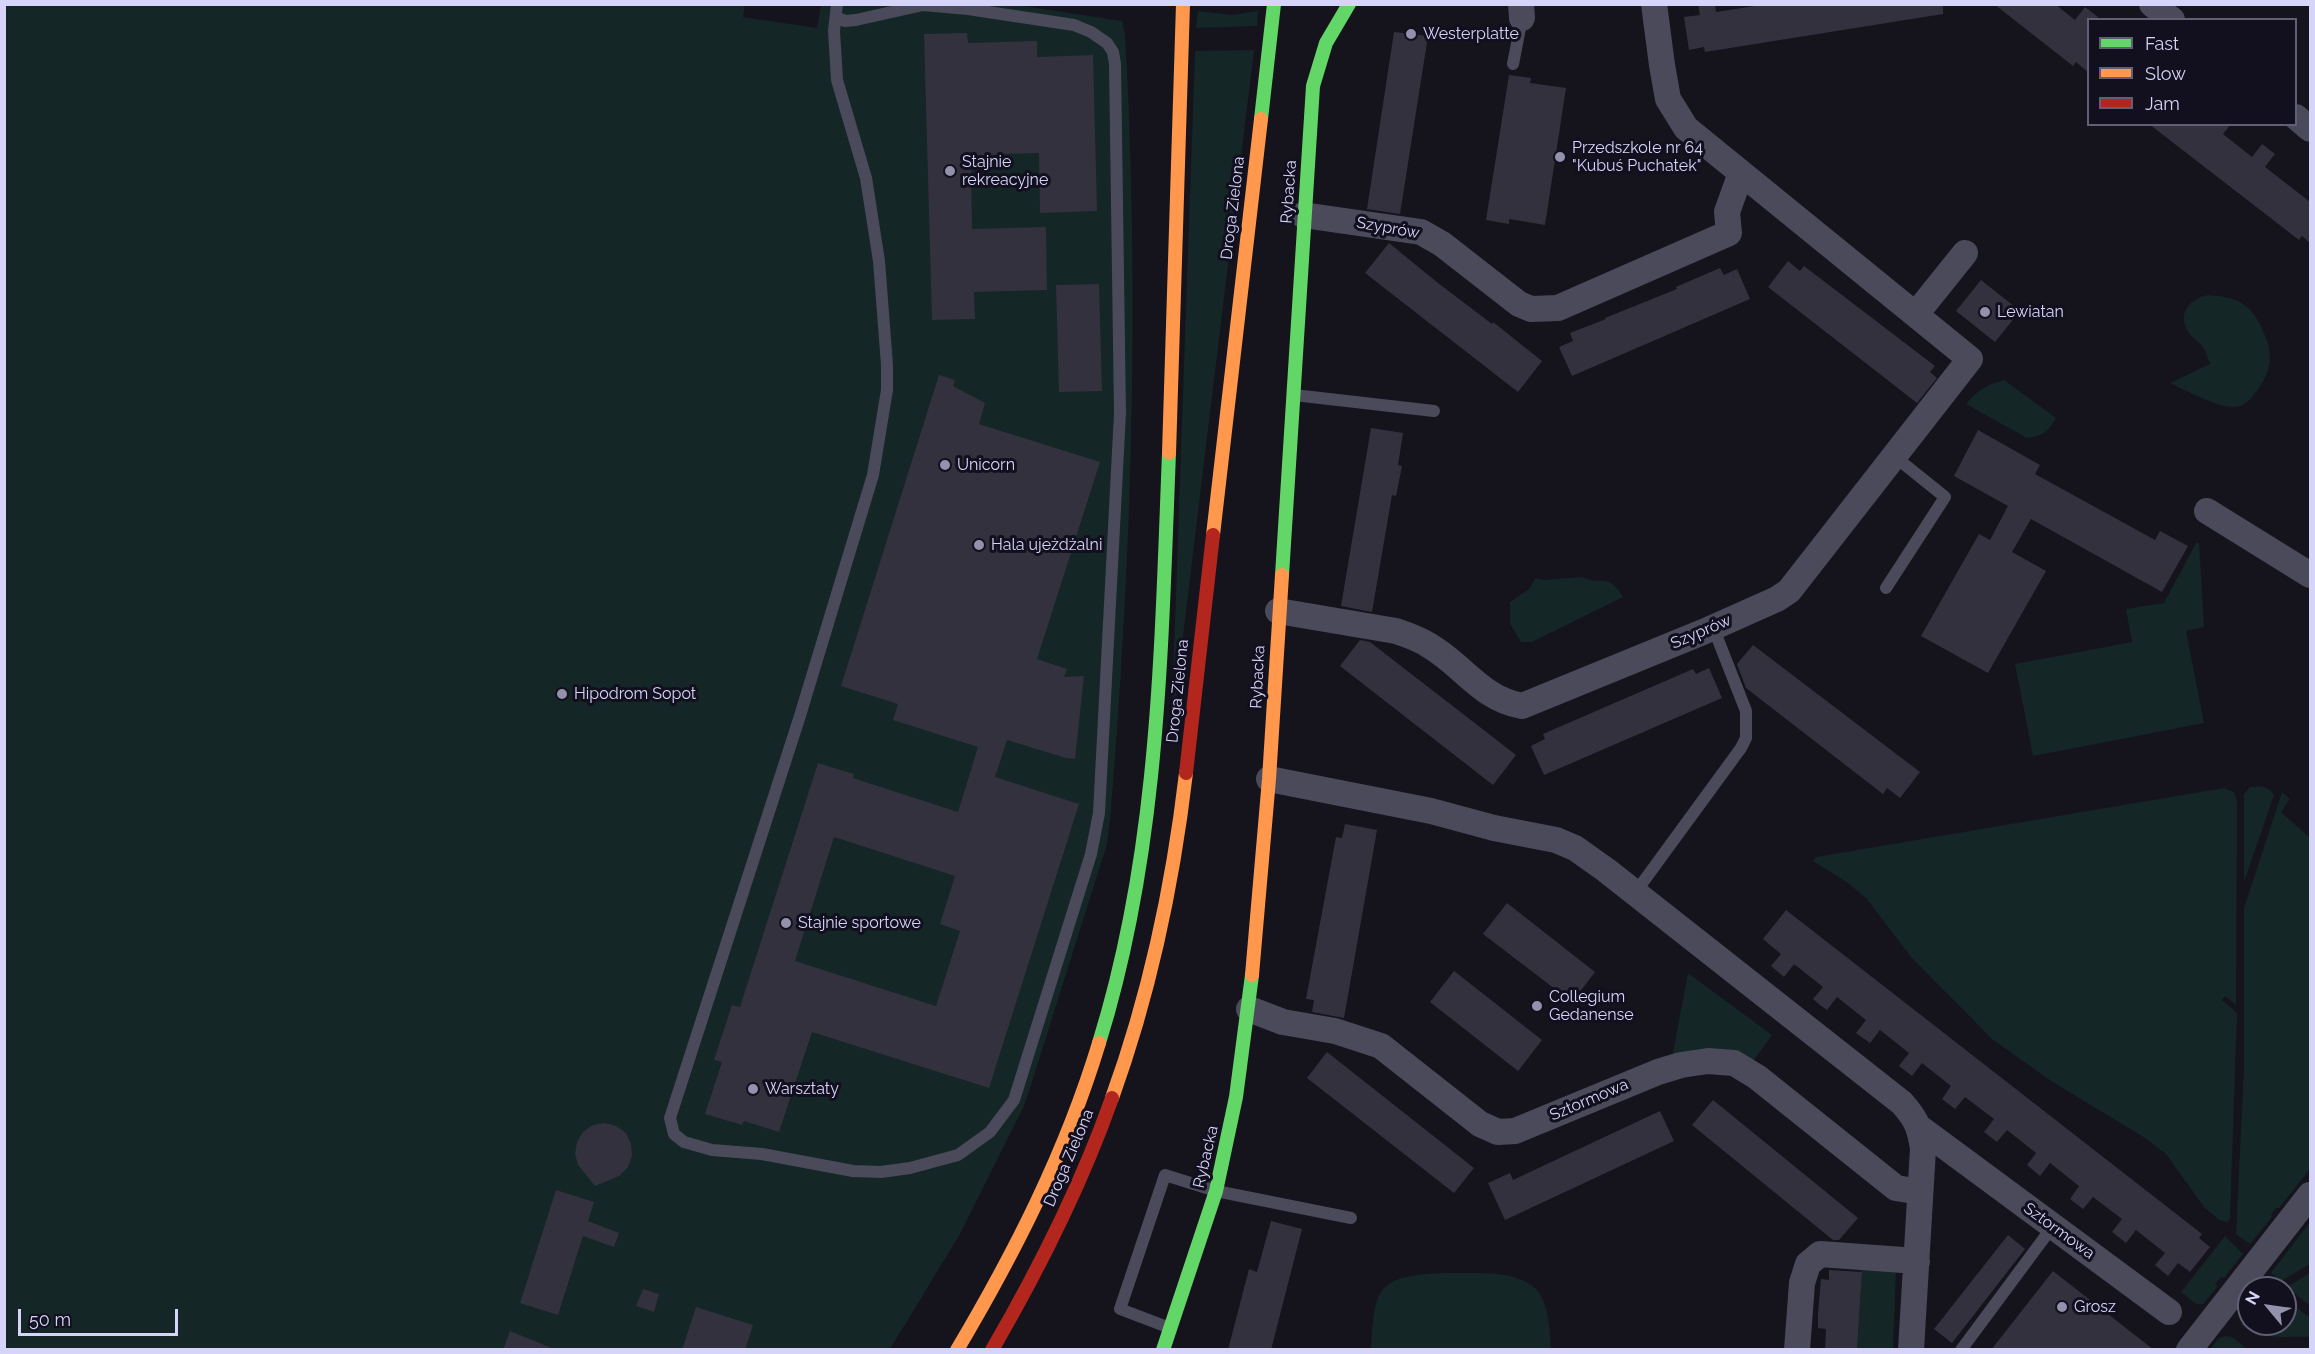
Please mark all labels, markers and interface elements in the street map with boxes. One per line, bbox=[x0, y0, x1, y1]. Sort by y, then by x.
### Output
legend bbox=[2087, 18, 2297, 126]
place label: Westerplatte bbox=[1423, 24, 1519, 44]
marker: Westerplatte bbox=[1404, 27, 1418, 41]
text: Fast bbox=[2145, 33, 2179, 54]
text: Slow bbox=[2145, 63, 2186, 84]
text: Jam bbox=[2145, 93, 2180, 114]
place label: Przedszkole nr 64 "Kubuś Puchatek" bbox=[1572, 138, 1703, 176]
marker: Przedszkole nr 64 "Kubuś Puchatek" bbox=[1553, 150, 1567, 164]
place label: Stajnie rekreacyjne bbox=[962, 152, 1048, 190]
street label: Droga Zielona bbox=[1217, 155, 1249, 261]
street label: Rybacka bbox=[1277, 160, 1301, 224]
marker: Stajnie rekreacyjne bbox=[943, 164, 957, 178]
street label: Szyprów bbox=[1355, 213, 1421, 243]
place label: Lewiatan bbox=[1997, 302, 2064, 322]
marker: Lewiatan bbox=[1978, 305, 1992, 319]
place label: Unicorn bbox=[957, 455, 1015, 475]
marker: Unicorn bbox=[938, 458, 952, 472]
place label: Hala ujeżdżalni bbox=[991, 535, 1102, 555]
marker: Hala ujeżdżalni bbox=[972, 538, 986, 552]
street label: Szyprów bbox=[1668, 611, 1734, 653]
street label: Droga Zielona bbox=[1163, 638, 1193, 744]
street label: Rybacka bbox=[1247, 645, 1269, 709]
place label: Hipodrom Sopot bbox=[574, 684, 696, 704]
marker: Hipodrom Sopot bbox=[555, 687, 569, 701]
place label: Stajnie sportowe bbox=[798, 913, 921, 933]
marker: Stajnie sportowe bbox=[779, 916, 793, 930]
place label: Collegium Gedanense bbox=[1549, 987, 1634, 1025]
marker: Collegium Gedanense bbox=[1530, 999, 1544, 1013]
street label: Sztormowa bbox=[1547, 1075, 1631, 1125]
place label: Warsztaty bbox=[765, 1079, 839, 1099]
marker: Warsztaty bbox=[746, 1082, 760, 1096]
street label: Droga Zielona bbox=[1040, 1106, 1098, 1210]
street label: Rybacka bbox=[1189, 1124, 1223, 1190]
street label: Sztormowa bbox=[2020, 1199, 2098, 1263]
north arrow bbox=[2237, 1276, 2297, 1336]
text: N bbox=[2241, 1288, 2264, 1308]
scale bar bbox=[21, 1297, 182, 1335]
place label: Grosz bbox=[2074, 1297, 2116, 1317]
marker: Grosz bbox=[2055, 1300, 2069, 1314]
text: 50 m bbox=[29, 1309, 71, 1330]

